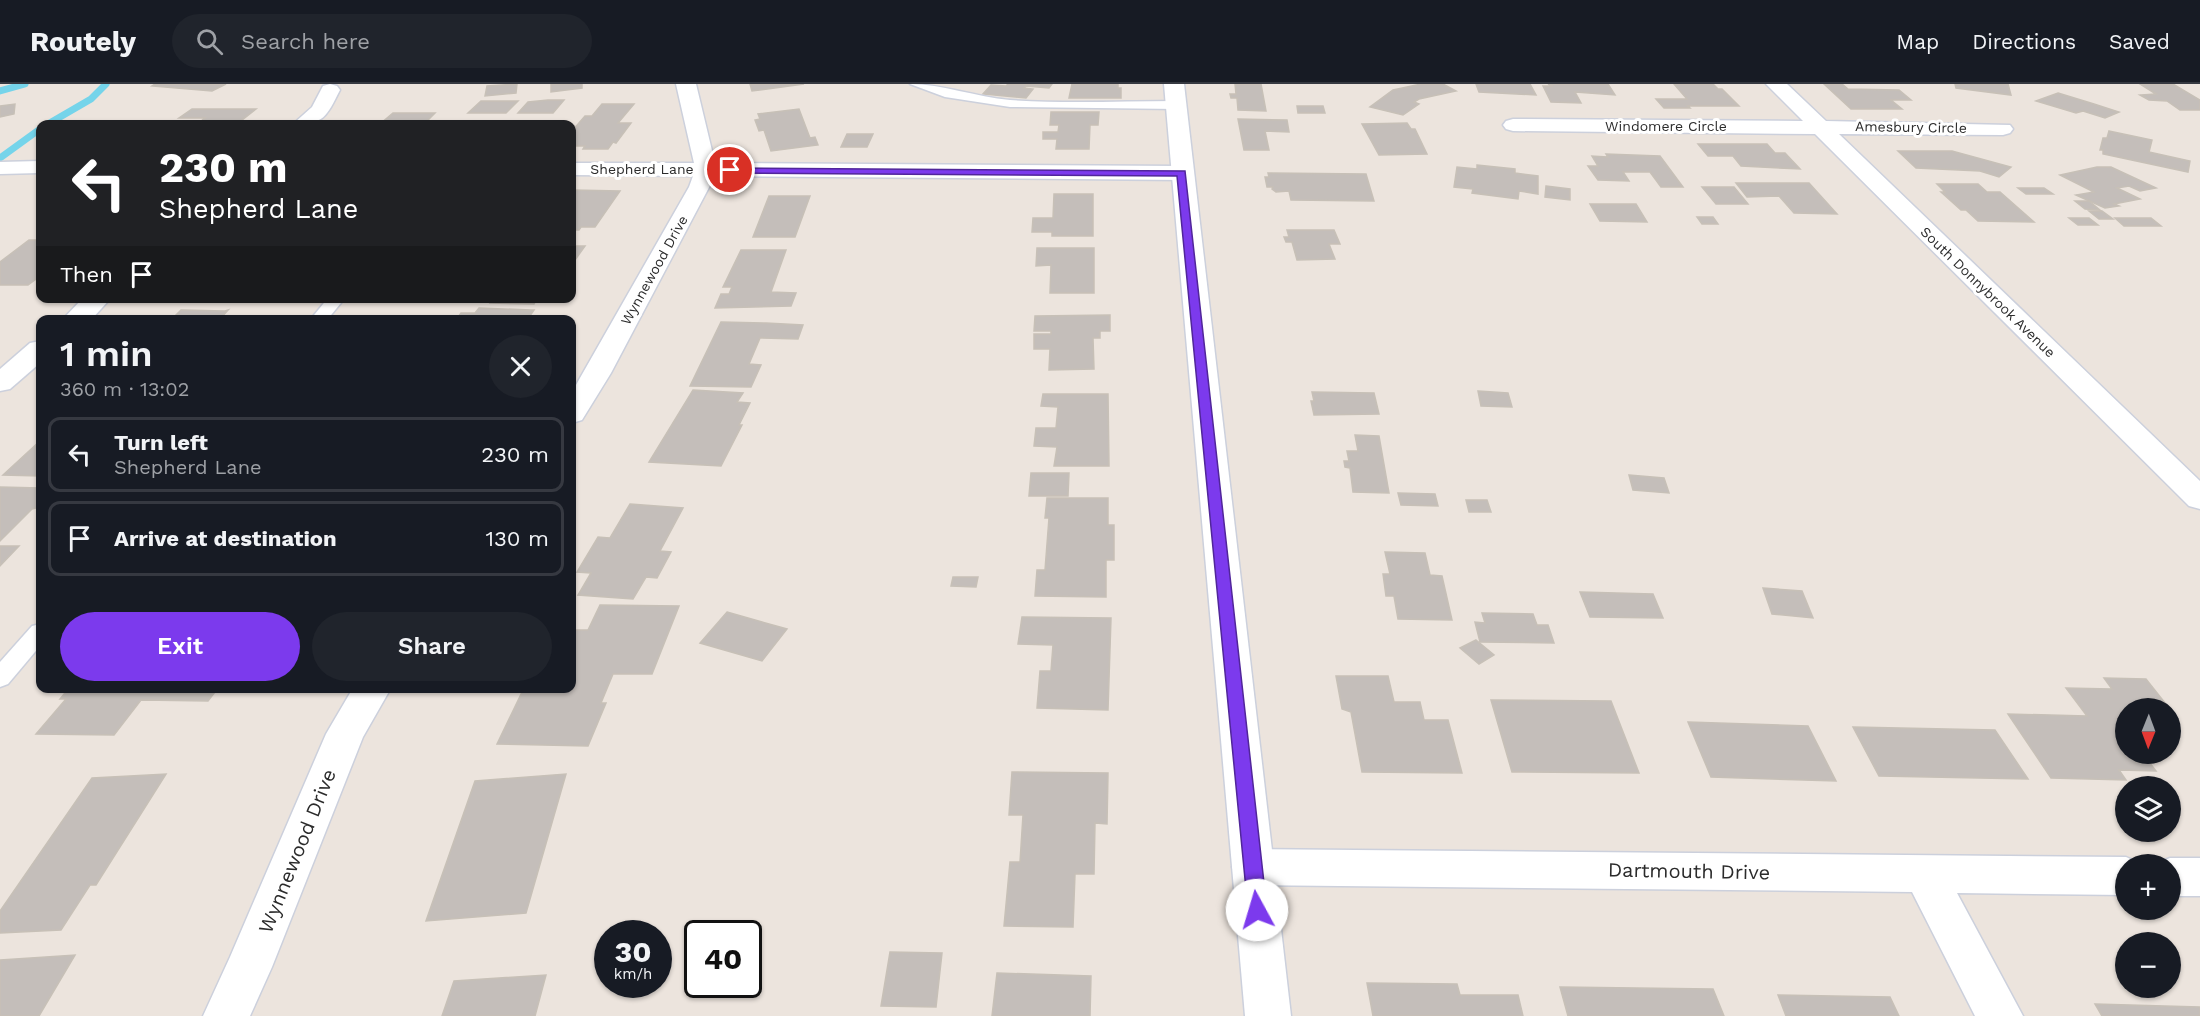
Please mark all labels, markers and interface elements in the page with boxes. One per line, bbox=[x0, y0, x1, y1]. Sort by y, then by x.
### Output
search box bbox=[172, 14, 592, 68]
text: Routely bbox=[30, 25, 136, 58]
icon: search bbox=[193, 25, 226, 58]
text: Search here bbox=[241, 29, 370, 54]
text: Map bbox=[1896, 29, 1939, 54]
text: Directions bbox=[1972, 29, 2076, 54]
text: Saved bbox=[2109, 29, 2170, 54]
street label: Windomere Circle bbox=[1605, 118, 1727, 134]
street label: Amesbury Circle bbox=[1855, 118, 1967, 136]
text: 230 m bbox=[159, 143, 288, 192]
icon: left bbox=[60, 144, 138, 222]
pin bbox=[704, 144, 755, 195]
icon: arrive bbox=[713, 153, 746, 186]
street label: Shepherd Lane bbox=[590, 161, 694, 177]
text: Shepherd Lane bbox=[159, 193, 358, 225]
street label: Wynnewood Drive bbox=[617, 213, 691, 327]
street label: South Donnybrook Avenue bbox=[1917, 224, 2059, 360]
icon: arrive bbox=[125, 258, 158, 291]
text: Then bbox=[60, 262, 113, 287]
text: 1 min bbox=[60, 333, 152, 375]
button: close bbox=[489, 335, 552, 398]
text: 360 m · 13:02 bbox=[60, 377, 189, 401]
text: Turn left bbox=[114, 430, 208, 455]
icon: left bbox=[63, 438, 96, 471]
text: 230 m bbox=[481, 442, 549, 467]
text: Shepherd Lane bbox=[114, 455, 262, 479]
icon: arrive bbox=[63, 522, 96, 555]
text: Arrive at destination bbox=[114, 526, 337, 551]
text: 130 m bbox=[485, 526, 549, 551]
button: Exit bbox=[60, 612, 300, 681]
button: Share bbox=[312, 612, 552, 681]
north arrow bbox=[2115, 698, 2181, 764]
map controls bbox=[2115, 698, 2181, 998]
street label: Wynnewood Drive bbox=[253, 765, 341, 937]
button: layers bbox=[2115, 776, 2181, 842]
button: + bbox=[2115, 854, 2181, 920]
street label: Dartmouth Drive bbox=[1608, 858, 1770, 884]
position arrow bbox=[1225, 878, 1289, 942]
speed limit sign: 40 bbox=[684, 920, 762, 998]
button: − bbox=[2115, 932, 2181, 998]
text: 30 bbox=[614, 934, 652, 969]
text: km/h bbox=[614, 965, 652, 983]

